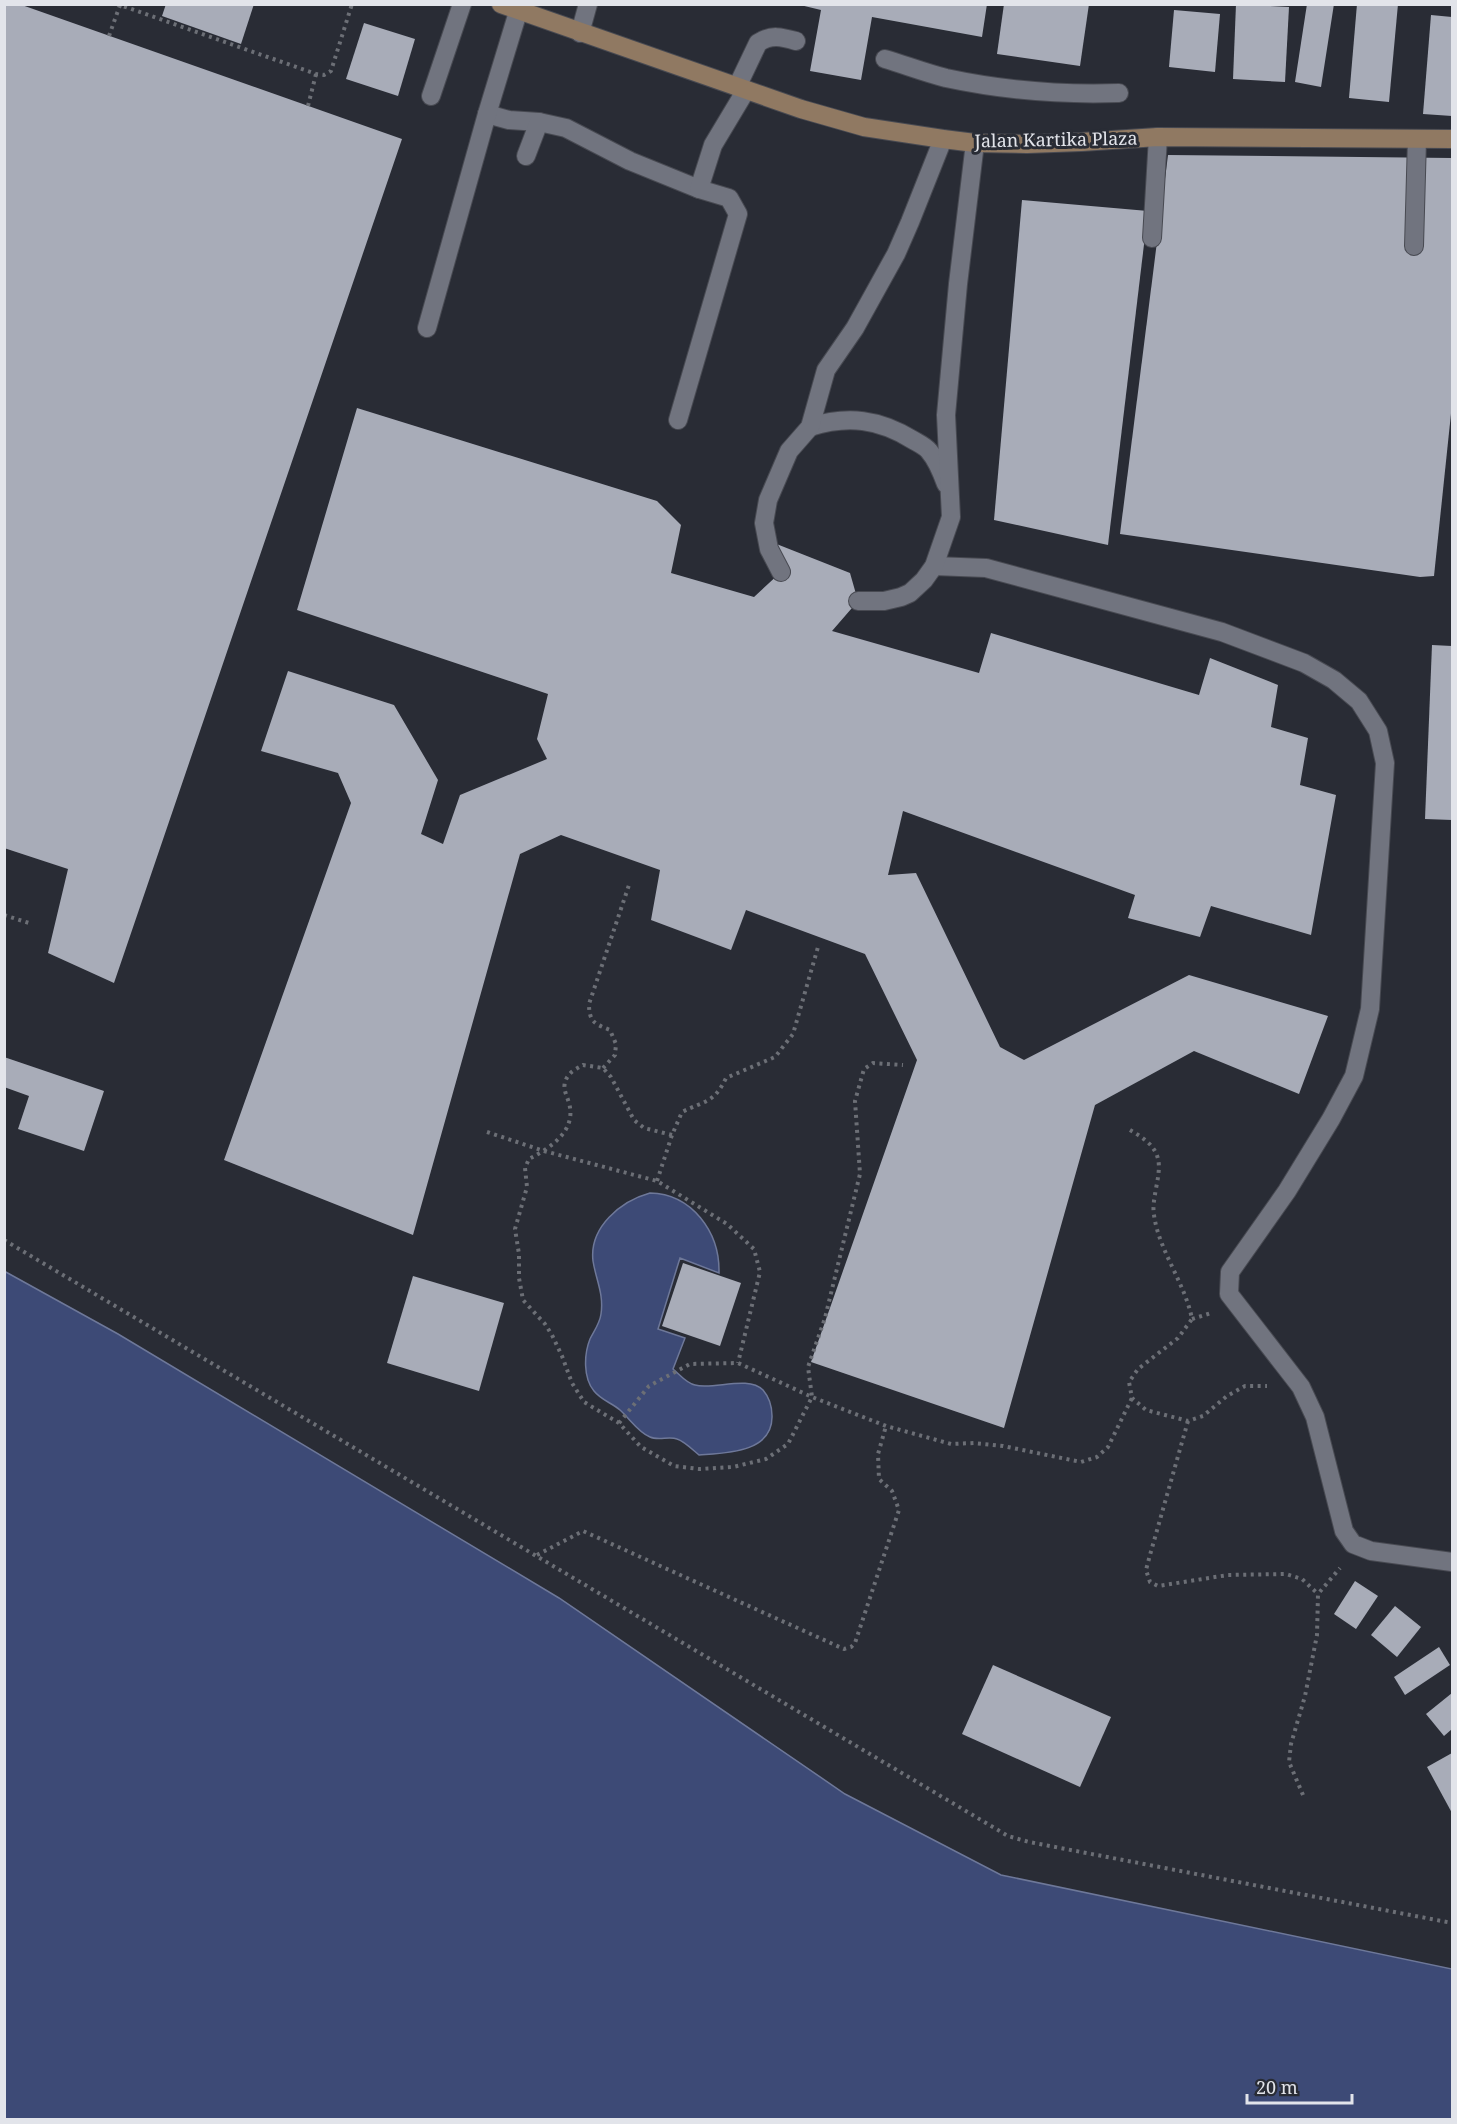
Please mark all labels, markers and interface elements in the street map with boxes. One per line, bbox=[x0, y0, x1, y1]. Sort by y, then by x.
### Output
street label: Jalan Kartika Plaza bbox=[973, 126, 1138, 152]
scale bar bbox=[1247, 2067, 1352, 2105]
text: 20 m bbox=[1256, 2075, 1298, 2099]

